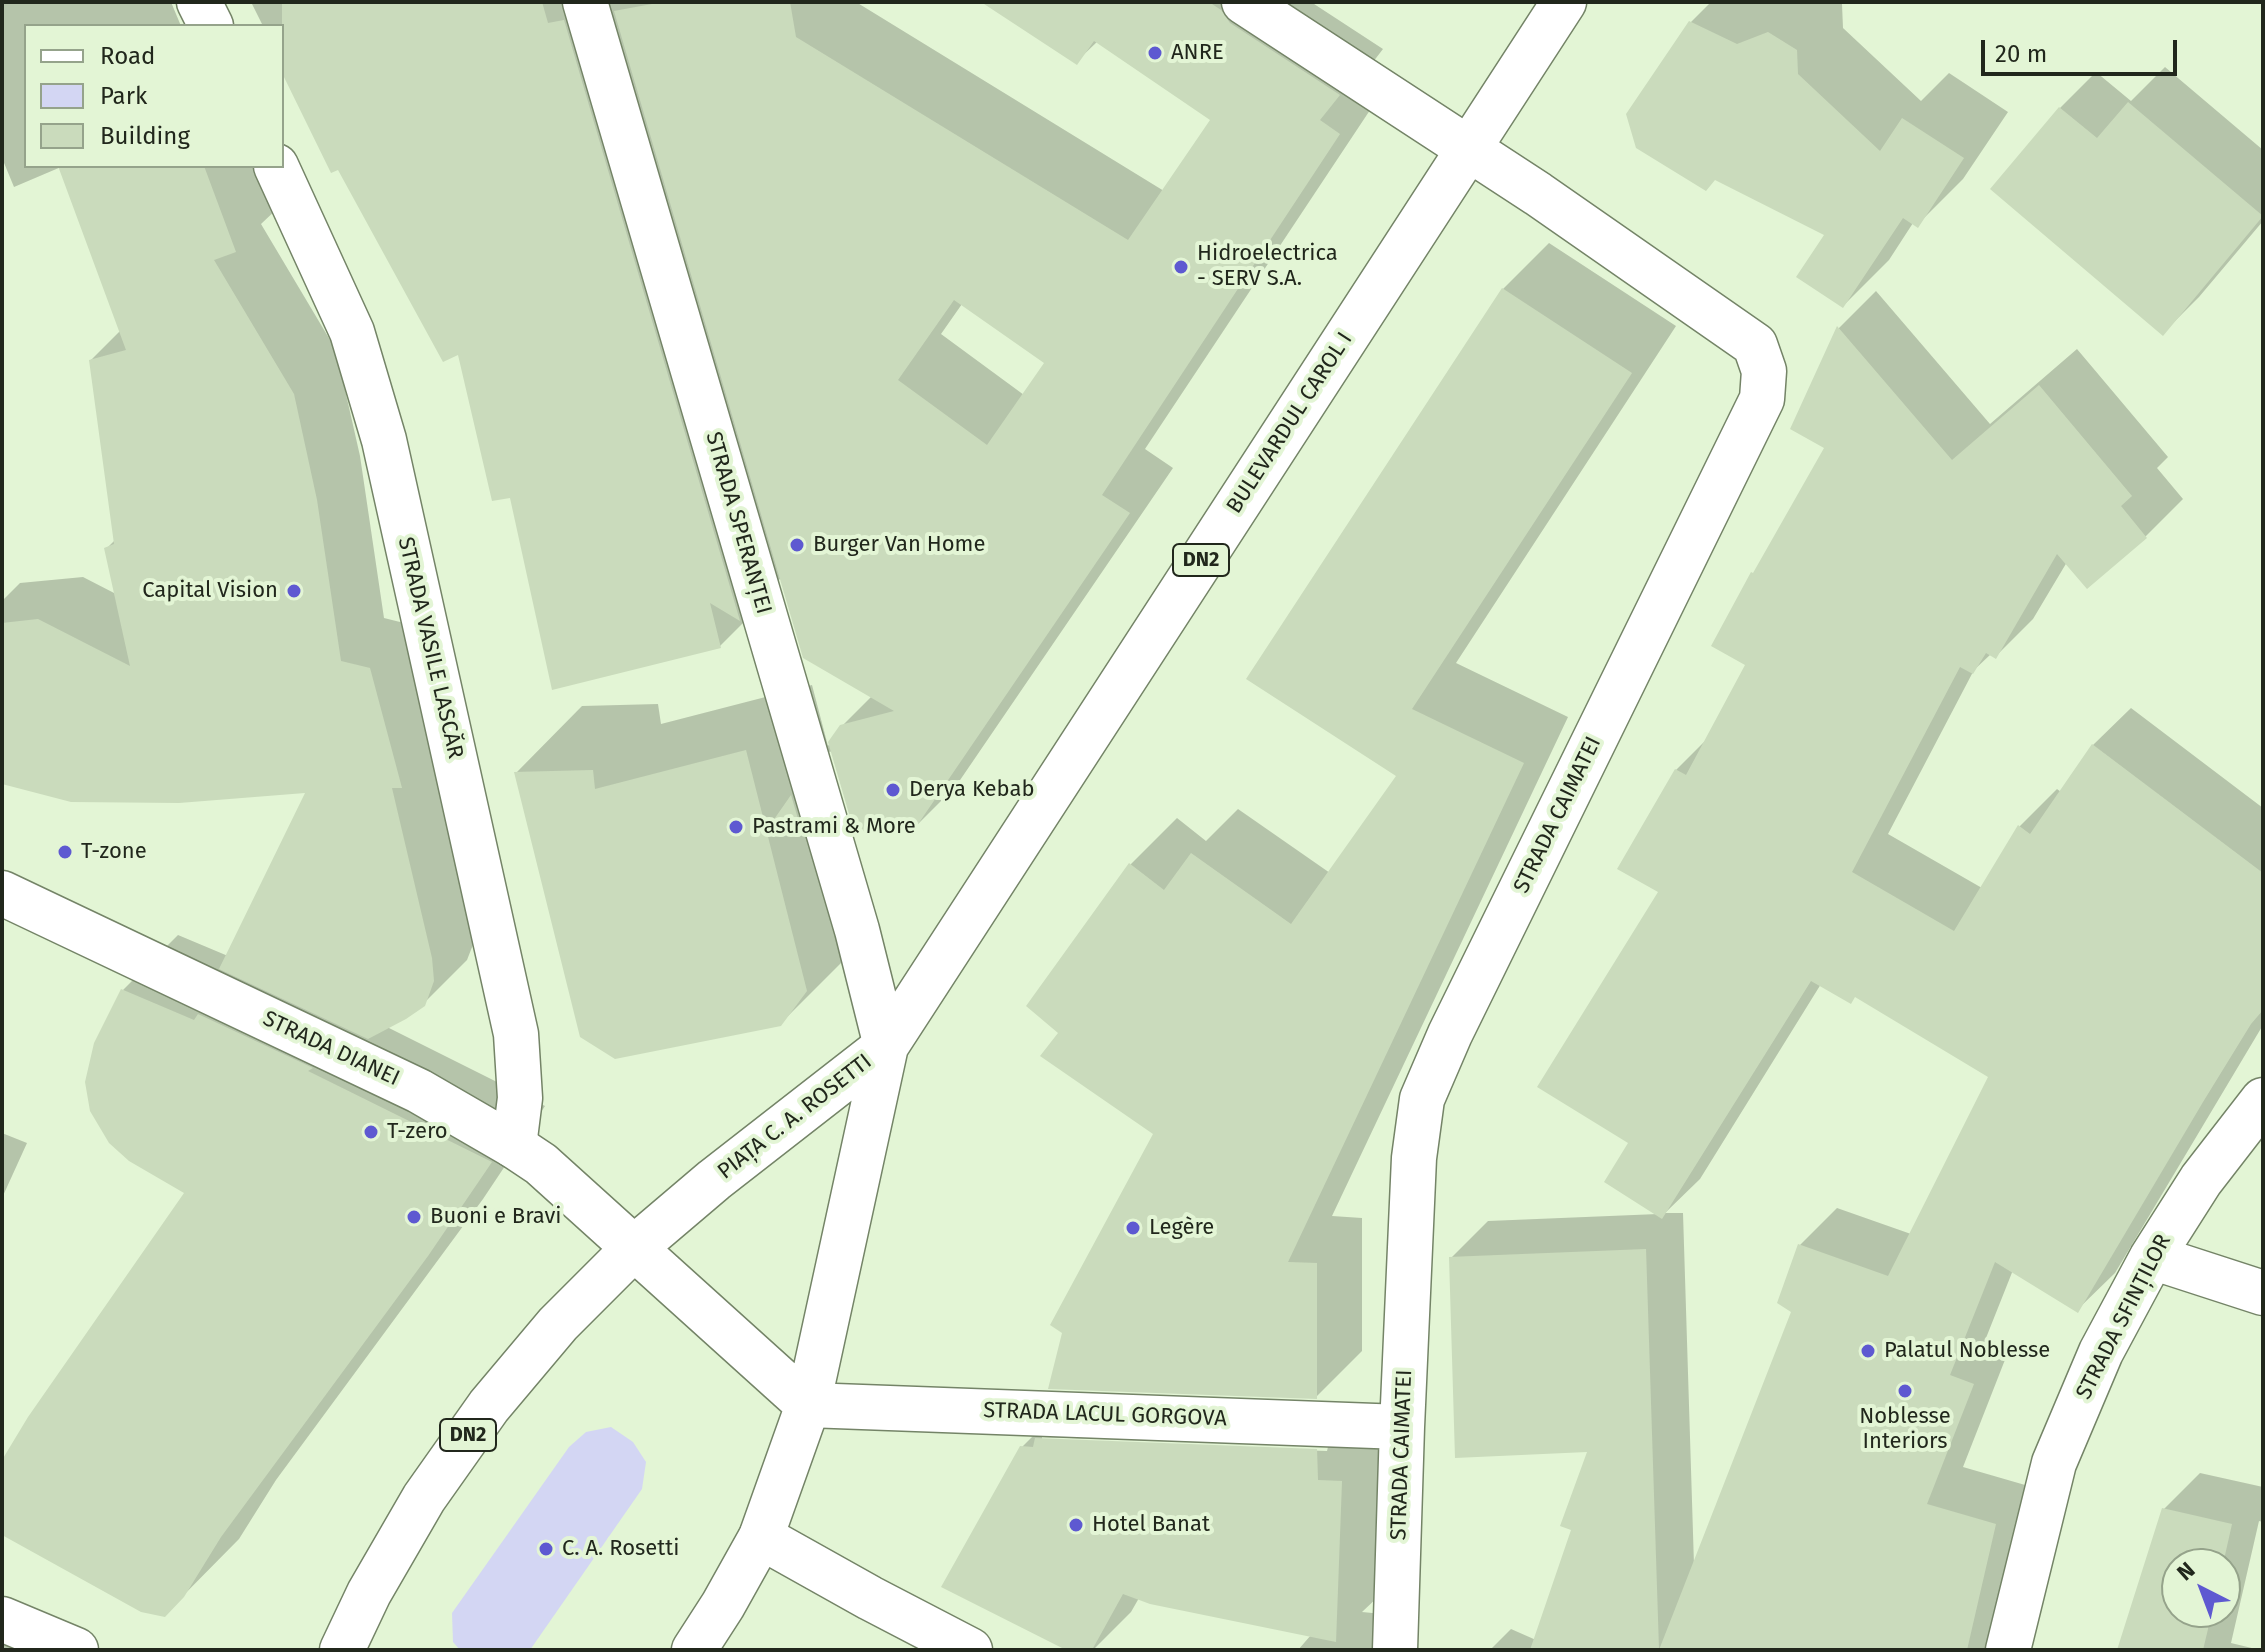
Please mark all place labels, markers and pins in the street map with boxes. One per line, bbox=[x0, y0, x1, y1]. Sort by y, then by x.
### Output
place label: ANRE bbox=[1171, 40, 1224, 66]
marker: ANRE bbox=[1146, 44, 1164, 62]
place label: Hidroelectrica - SERV S.A. bbox=[1197, 241, 1338, 292]
marker: Hidroelectrica - SERV S.A. bbox=[1172, 258, 1190, 276]
place label: Burger Van Home bbox=[813, 532, 985, 558]
marker: Burger Van Home bbox=[788, 536, 806, 554]
place label: Capital Vision bbox=[142, 578, 278, 604]
marker: Capital Vision bbox=[285, 582, 303, 600]
place label: Derya Kebab bbox=[909, 777, 1034, 803]
marker: Derya Kebab bbox=[884, 781, 902, 799]
place label: Pastrami & More bbox=[752, 814, 916, 840]
marker: Pastrami & More bbox=[727, 818, 745, 836]
place label: T-zone bbox=[81, 839, 147, 865]
marker: T-zone bbox=[56, 843, 74, 861]
place label: T-zero bbox=[387, 1119, 448, 1145]
marker: T-zero bbox=[362, 1123, 380, 1141]
place label: Buoni e Bravi bbox=[430, 1204, 562, 1230]
marker: Buoni e Bravi bbox=[405, 1208, 423, 1226]
place label: Legère bbox=[1149, 1215, 1214, 1241]
marker: Legère bbox=[1124, 1219, 1142, 1237]
place label: Palatul Noblesse bbox=[1884, 1338, 2050, 1364]
marker: Palatul Noblesse bbox=[1859, 1342, 1877, 1360]
marker: Noblesse Interiors bbox=[1896, 1382, 1914, 1400]
place label: Noblesse Interiors bbox=[1859, 1404, 1951, 1456]
place label: Hotel Banat bbox=[1092, 1512, 1210, 1538]
marker: Hotel Banat bbox=[1067, 1516, 1085, 1534]
place label: C. A. Rosetti bbox=[562, 1536, 679, 1562]
marker: C. A. Rosetti bbox=[537, 1540, 555, 1558]

